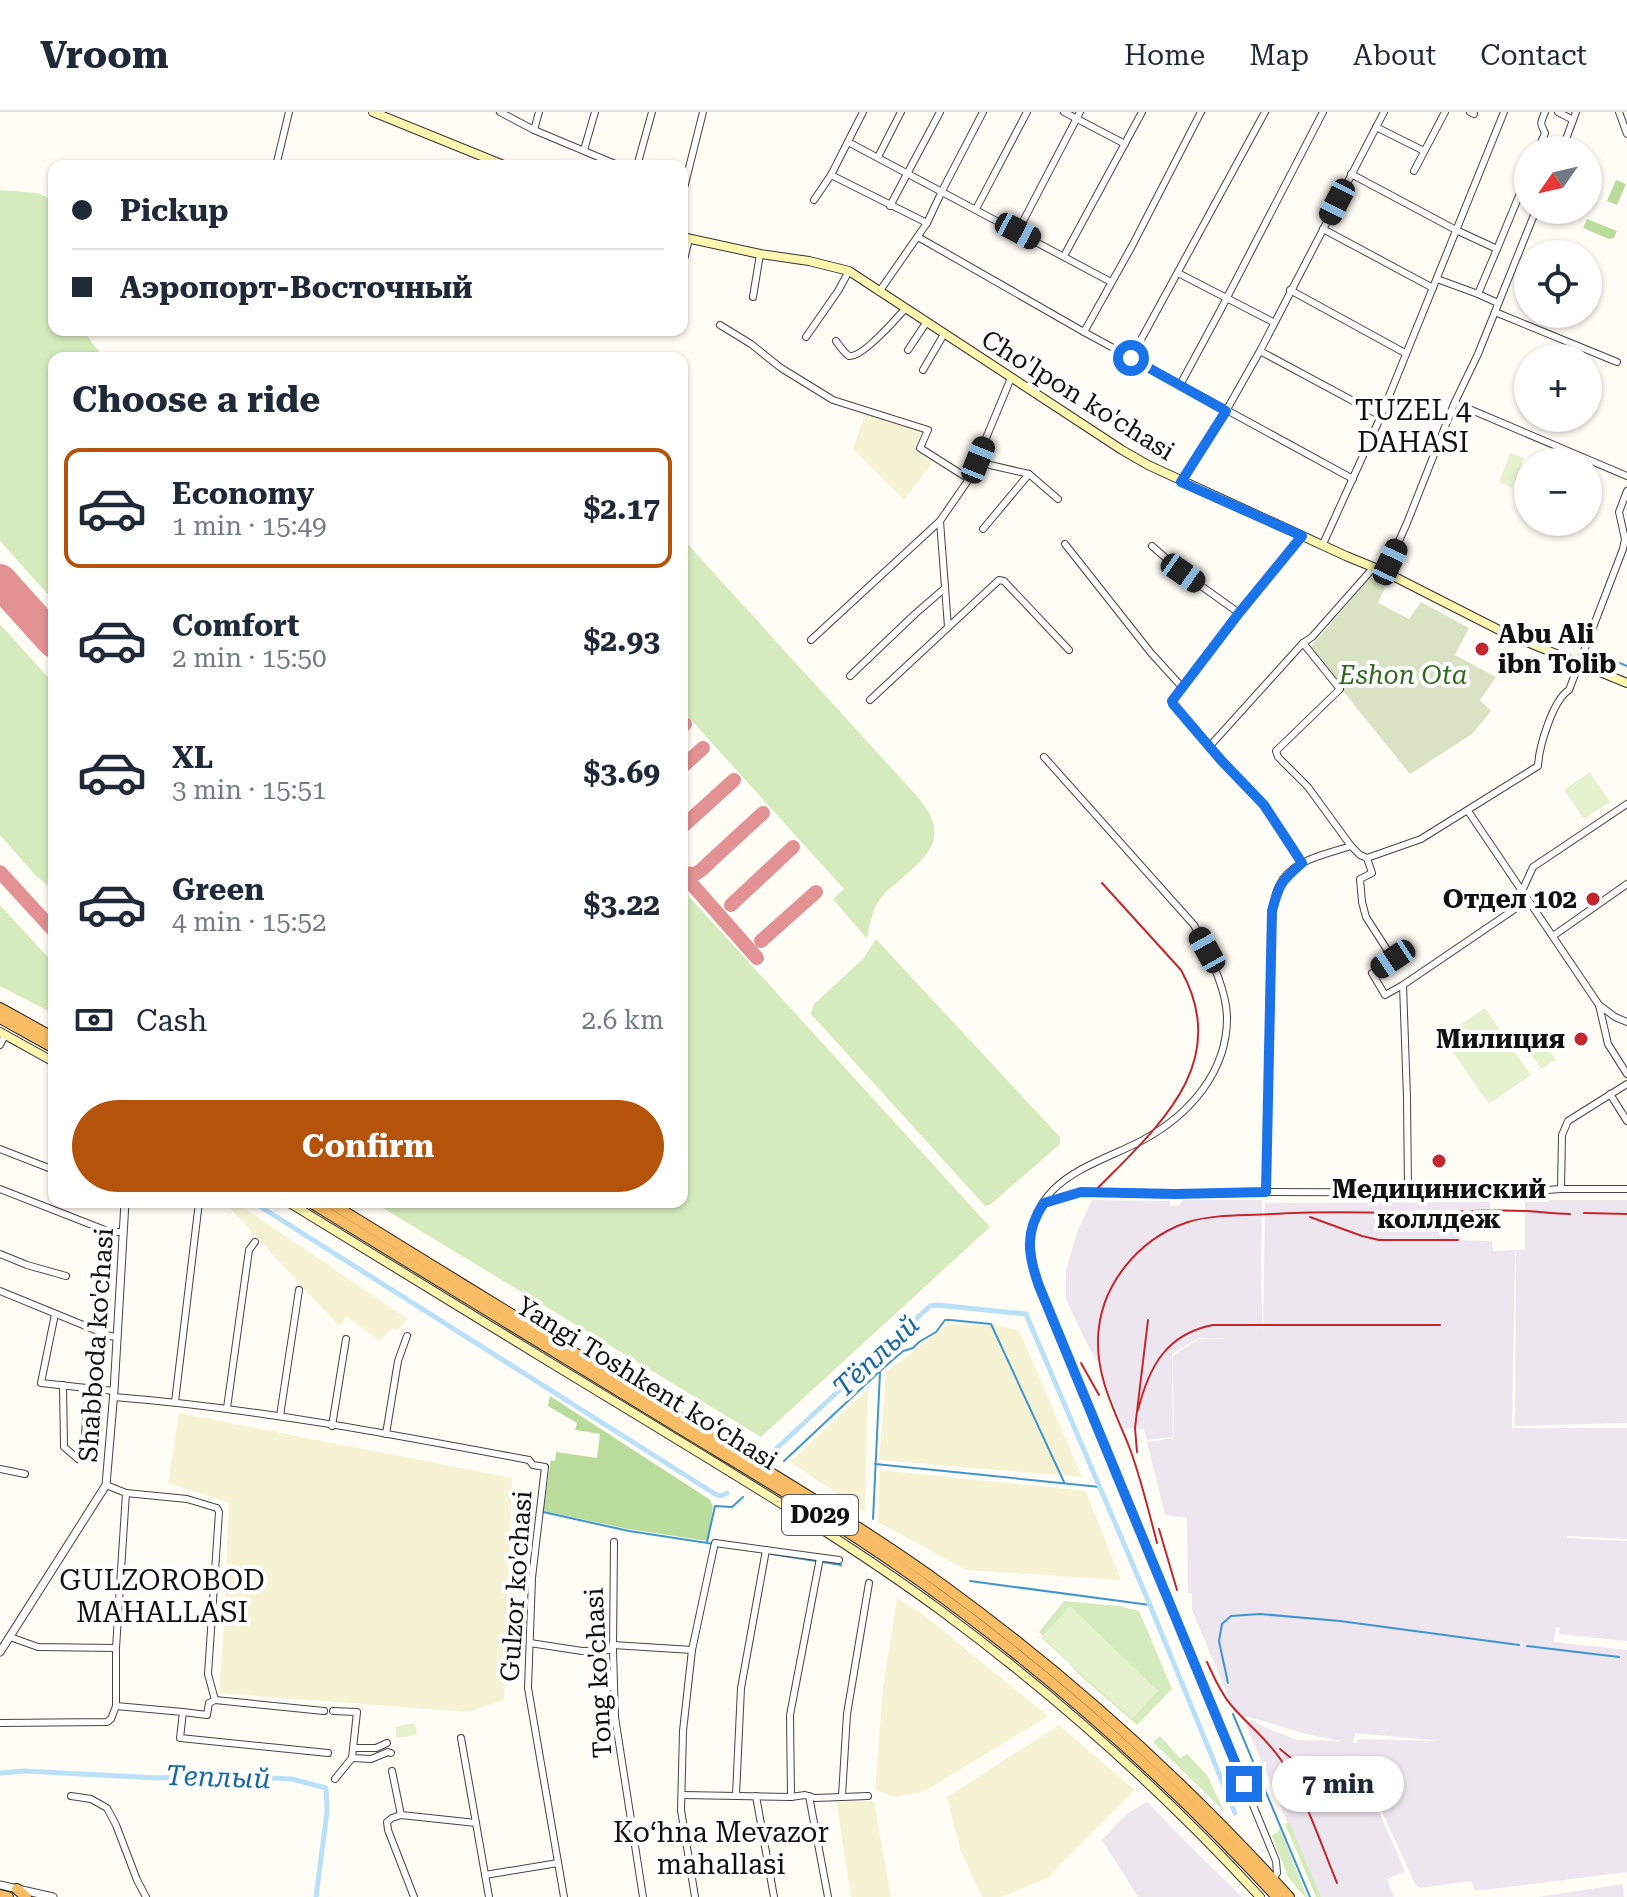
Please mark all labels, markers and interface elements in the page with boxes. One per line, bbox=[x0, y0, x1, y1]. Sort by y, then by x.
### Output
text: Vroom bbox=[40, 33, 169, 77]
text: Home bbox=[1124, 39, 1205, 72]
text: Map bbox=[1249, 39, 1309, 72]
text: About bbox=[1353, 39, 1436, 72]
text: Contact bbox=[1480, 39, 1587, 72]
north arrow bbox=[1514, 136, 1602, 224]
map controls bbox=[1514, 136, 1602, 536]
car bbox=[1315, 175, 1359, 229]
text: Pickup bbox=[120, 193, 228, 228]
car bbox=[991, 209, 1045, 253]
button: locate bbox=[1514, 240, 1602, 328]
text: Аэропорт-Восточный bbox=[120, 270, 473, 305]
street label: Cho'lpon ko'chasi bbox=[976, 324, 1180, 466]
route start bbox=[1113, 340, 1149, 376]
button: + bbox=[1514, 344, 1602, 432]
text: Choose a ride bbox=[72, 379, 320, 421]
district label: TUZEL 4 DAHASI bbox=[1355, 394, 1472, 459]
car bbox=[958, 433, 998, 487]
button: − bbox=[1514, 448, 1602, 536]
icon: car bbox=[76, 472, 148, 544]
text: Economy bbox=[172, 476, 314, 511]
text: $2.17 bbox=[583, 491, 660, 526]
text: 1 min · 15:49 bbox=[172, 511, 327, 541]
car bbox=[1369, 535, 1411, 589]
car bbox=[1156, 549, 1210, 597]
icon: car bbox=[76, 604, 148, 676]
text: Comfort bbox=[172, 608, 299, 643]
place label: Abu Ali ibn Tolib bbox=[1498, 619, 1616, 679]
text: $2.93 bbox=[583, 623, 660, 658]
marker: Abu Ali ibn Tolib bbox=[1473, 640, 1491, 658]
text: 2 min · 15:50 bbox=[172, 643, 327, 673]
park label: Eshon Ota bbox=[1338, 660, 1467, 690]
icon: car bbox=[76, 736, 148, 808]
text: XL bbox=[172, 740, 213, 775]
text: $3.69 bbox=[583, 755, 660, 790]
text: 3 min · 15:51 bbox=[172, 775, 327, 805]
icon: car bbox=[76, 868, 148, 940]
text: Green bbox=[172, 872, 264, 907]
place label: Отдел 102 bbox=[1443, 884, 1577, 914]
text: $3.22 bbox=[583, 887, 660, 922]
marker: Отдел 102 bbox=[1584, 890, 1602, 908]
text: 4 min · 15:52 bbox=[172, 907, 327, 937]
car bbox=[1185, 923, 1229, 977]
car bbox=[1366, 936, 1420, 982]
icon: cash bbox=[72, 998, 116, 1042]
text: Cash bbox=[136, 1003, 207, 1038]
text: 2.6 km bbox=[581, 1005, 664, 1035]
place label: Милиция bbox=[1436, 1024, 1565, 1054]
marker: Милиция bbox=[1572, 1030, 1590, 1048]
button: Confirm bbox=[72, 1100, 664, 1192]
marker: Медициниский коллдеж bbox=[1430, 1152, 1448, 1170]
place label: Медициниский коллдеж bbox=[1332, 1174, 1546, 1234]
street label: Shabboda ko'chasi bbox=[73, 1227, 119, 1463]
street label: Yangi Toshkent ko‘chasi bbox=[511, 1290, 783, 1476]
water label: Тёплый bbox=[826, 1308, 926, 1404]
street label: Gulzor ko'chasi bbox=[494, 1489, 538, 1683]
road number: D029 bbox=[782, 1495, 858, 1535]
district label: GULZOROBOD MAHALLASI bbox=[59, 1564, 265, 1629]
street label: Tong ko'chasi bbox=[579, 1587, 617, 1759]
callout: 7 min bbox=[1272, 1756, 1404, 1812]
water label: Теплый bbox=[165, 1759, 271, 1795]
route end bbox=[1226, 1766, 1262, 1802]
text: 7 min bbox=[1302, 1769, 1374, 1799]
district label: Koʻhna Mevazor mahallasi bbox=[613, 1816, 829, 1881]

